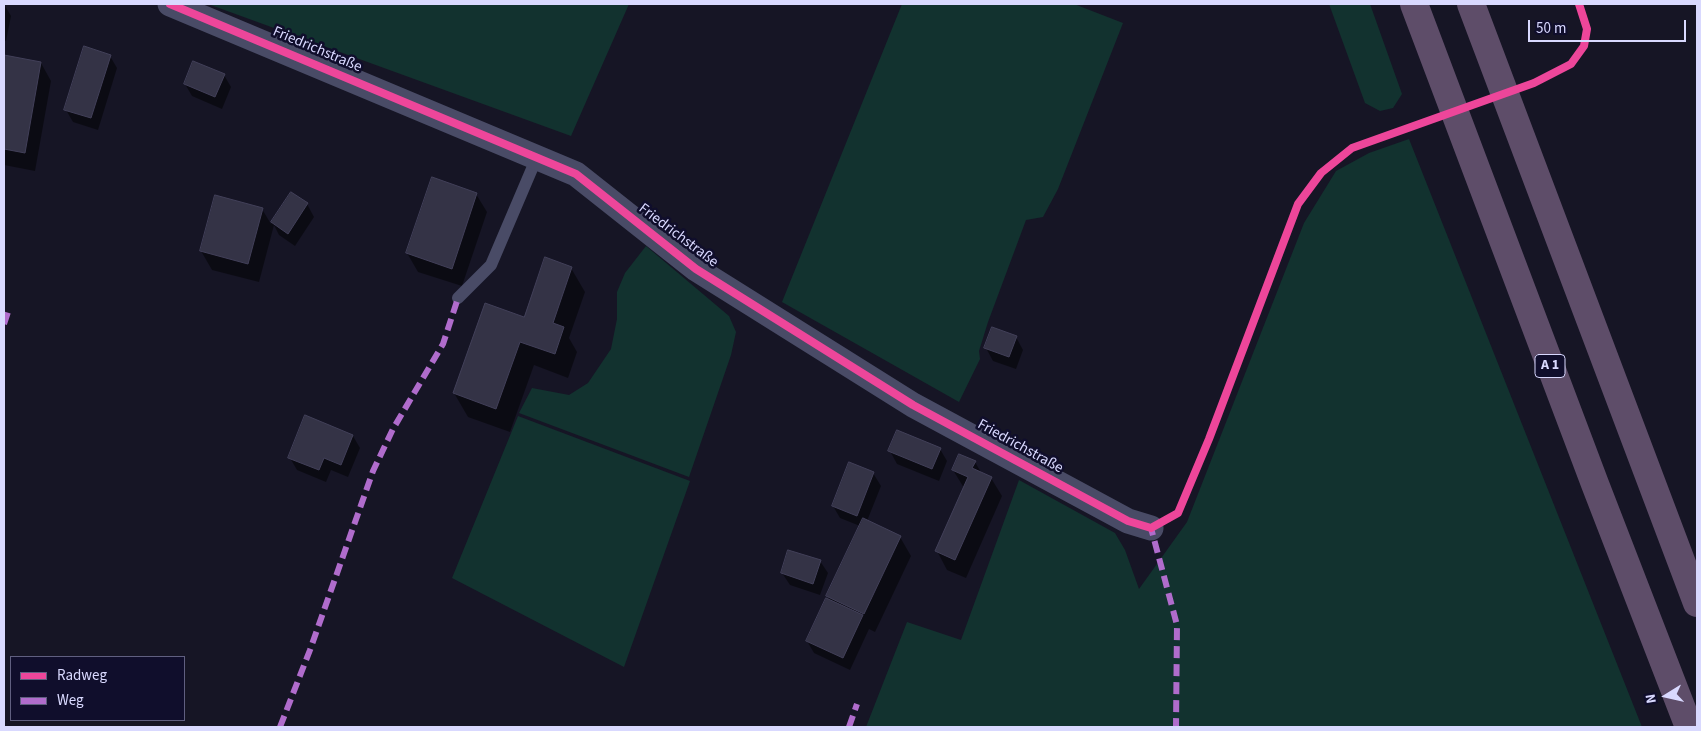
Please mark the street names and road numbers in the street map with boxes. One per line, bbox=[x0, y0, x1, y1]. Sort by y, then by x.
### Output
street label: Friedrichstraße bbox=[270, 23, 364, 77]
street label: Friedrichstraße bbox=[635, 200, 721, 272]
road number: A 1 bbox=[1535, 354, 1565, 378]
street label: Friedrichstraße bbox=[974, 416, 1066, 478]

